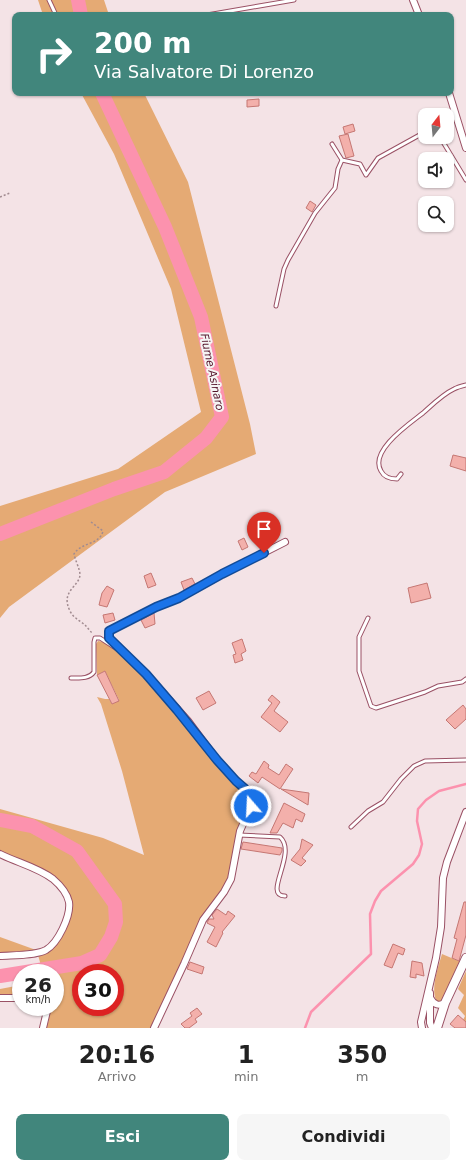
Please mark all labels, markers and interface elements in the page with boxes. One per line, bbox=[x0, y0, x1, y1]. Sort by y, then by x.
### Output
text: 200 m bbox=[94, 27, 191, 60]
icon: right bbox=[28, 28, 80, 80]
text: Via Salvatore Di Lorenzo bbox=[94, 61, 314, 82]
north arrow bbox=[418, 108, 454, 144]
map controls bbox=[418, 108, 454, 232]
button: sound bbox=[418, 152, 454, 188]
button: search bbox=[418, 196, 454, 232]
water label: Fiume Asinaro bbox=[197, 332, 227, 412]
pin bbox=[247, 512, 281, 553]
icon: arrive bbox=[253, 518, 275, 540]
position arrow bbox=[230, 785, 272, 827]
speed limit sign: 30 bbox=[72, 964, 124, 1016]
text: 26 bbox=[24, 973, 52, 997]
text: km/h bbox=[25, 994, 51, 1005]
text: 20:16 bbox=[79, 1041, 155, 1069]
text: 1 bbox=[238, 1041, 254, 1069]
text: 350 bbox=[337, 1041, 387, 1069]
text: Arrivo bbox=[98, 1069, 136, 1084]
text: min bbox=[234, 1069, 258, 1084]
text: m bbox=[356, 1069, 369, 1084]
button: Esci bbox=[16, 1114, 229, 1160]
button: Condividi bbox=[237, 1114, 450, 1160]

